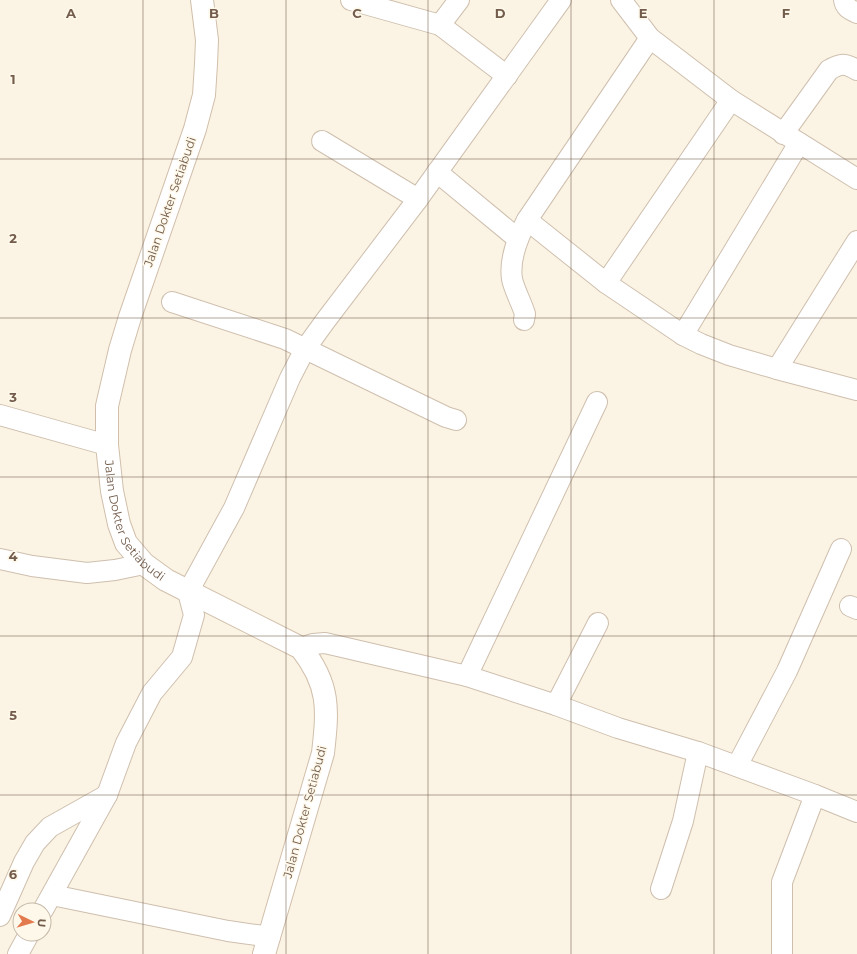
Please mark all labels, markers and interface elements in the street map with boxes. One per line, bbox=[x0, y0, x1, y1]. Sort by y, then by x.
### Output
text: A bbox=[65, 5, 77, 21]
text: B bbox=[209, 5, 219, 21]
text: C bbox=[352, 5, 362, 21]
text: D bbox=[495, 5, 506, 21]
text: E bbox=[639, 5, 648, 21]
text: F bbox=[782, 5, 790, 21]
text: 1 bbox=[10, 71, 16, 87]
street label: Jalan Dokter Setiabudi bbox=[140, 135, 199, 270]
text: 2 bbox=[9, 230, 17, 246]
text: 3 bbox=[8, 389, 17, 405]
street label: Jalan Dokter Setiabudi bbox=[102, 458, 168, 584]
text: 4 bbox=[9, 548, 18, 564]
text: 5 bbox=[9, 707, 17, 723]
street label: Jalan Dokter Setiabudi bbox=[279, 744, 329, 881]
text: 6 bbox=[9, 866, 18, 882]
north arrow bbox=[12, 902, 52, 942]
text: U bbox=[35, 918, 49, 928]

